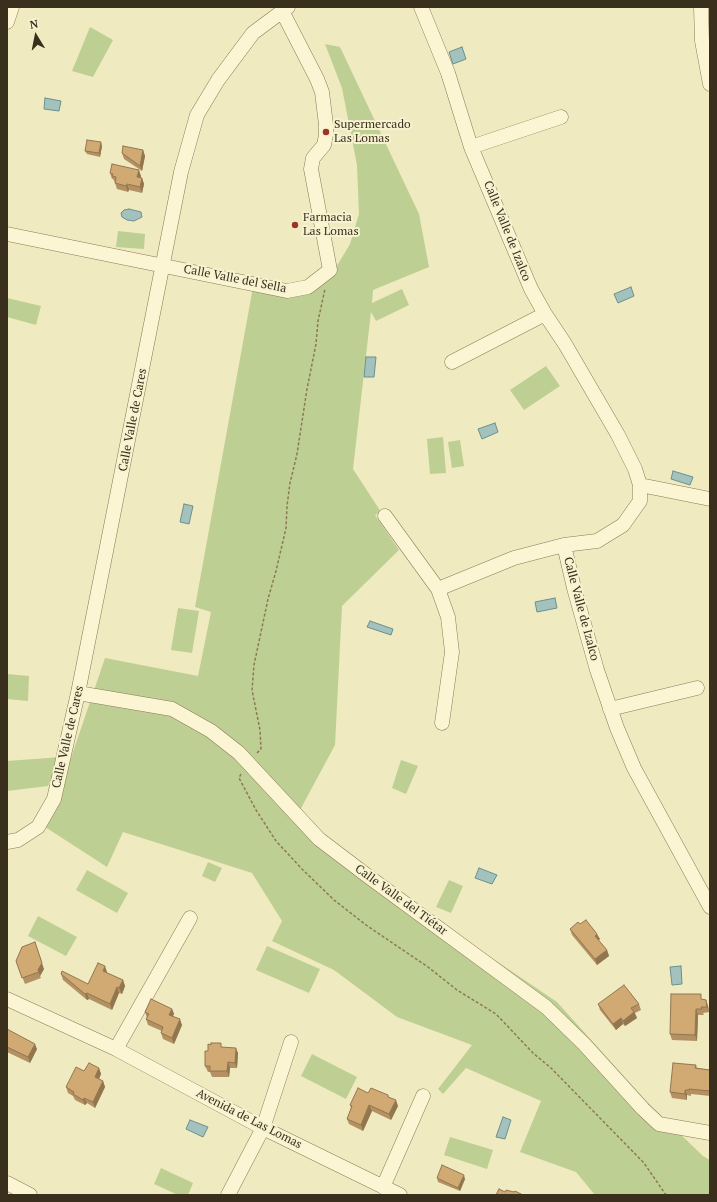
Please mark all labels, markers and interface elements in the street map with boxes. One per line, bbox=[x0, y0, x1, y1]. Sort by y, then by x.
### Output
north arrow bbox=[16, 16, 56, 56]
text: N bbox=[29, 17, 39, 32]
place label: Supermercado Las Lomas bbox=[334, 118, 411, 146]
marker: Supermercado Las Lomas bbox=[321, 127, 331, 137]
street label: Calle Valle de Izalco bbox=[480, 179, 534, 283]
place label: Farmacia Las Lomas bbox=[303, 211, 359, 239]
marker: Farmacia Las Lomas bbox=[290, 220, 300, 230]
street label: Calle Valle del Sella bbox=[182, 262, 288, 296]
street label: Calle Valle de Cares bbox=[116, 367, 150, 473]
street label: Calle Valle de Izalco bbox=[560, 556, 602, 662]
street label: Calle Valle de Cares bbox=[49, 684, 87, 790]
street label: Calle Valle del Tiétar bbox=[352, 862, 450, 938]
street label: Avenida de Las Lomas bbox=[194, 1086, 304, 1152]

